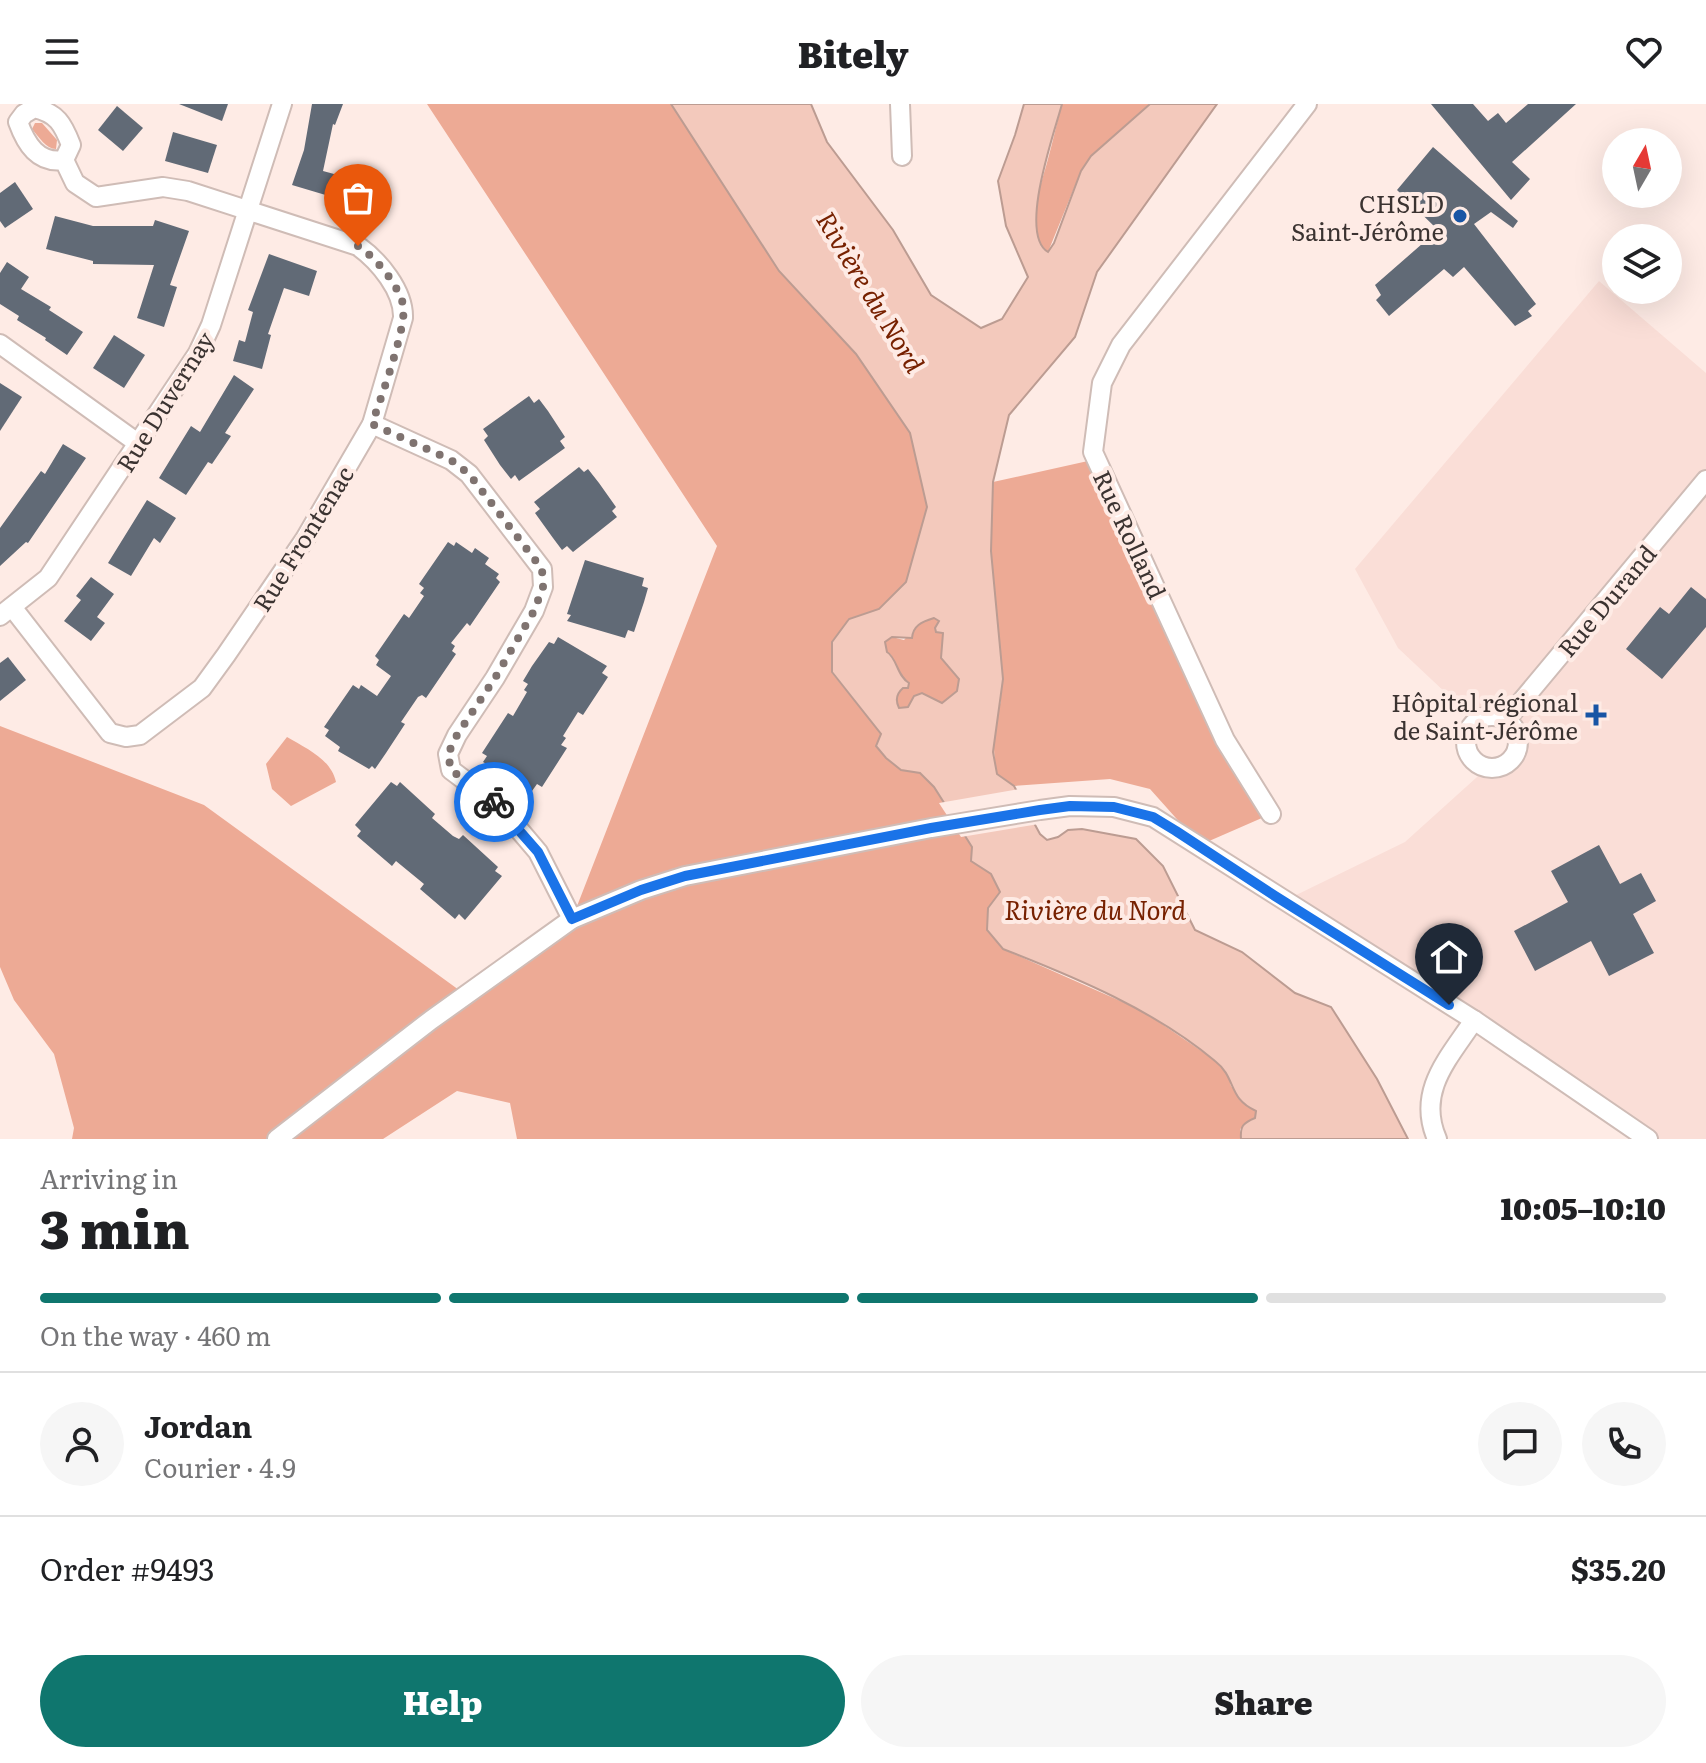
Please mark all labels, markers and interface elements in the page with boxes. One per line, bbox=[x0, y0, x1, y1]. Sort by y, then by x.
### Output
text: Bitely bbox=[797, 26, 909, 79]
icon: menu bbox=[40, 30, 84, 74]
icon: heart bbox=[1622, 30, 1666, 74]
north arrow bbox=[1602, 128, 1682, 208]
map controls bbox=[1602, 128, 1682, 304]
pin bbox=[324, 164, 392, 246]
icon: bag bbox=[336, 176, 380, 220]
place label: CHSLD Saint-Jérôme bbox=[1291, 185, 1444, 248]
water label: Rivière du Nord bbox=[808, 203, 936, 379]
marker: CHSLD Saint-Jérôme bbox=[1451, 207, 1469, 225]
button: layers bbox=[1602, 224, 1682, 304]
street label: Rue Duvernay bbox=[107, 324, 221, 478]
street label: Rue Frontenac bbox=[243, 458, 361, 618]
street label: Rue Rolland bbox=[1086, 464, 1176, 604]
street label: Rue Durand bbox=[1549, 536, 1664, 664]
place label: Hôpital régional de Saint-Jérôme bbox=[1391, 684, 1578, 747]
marker: Hôpital régional de Saint-Jérôme bbox=[1585, 704, 1607, 726]
courier bbox=[454, 762, 534, 842]
icon: bike bbox=[472, 780, 516, 824]
water label: Rivière du Nord bbox=[1004, 889, 1186, 928]
pin bbox=[1415, 923, 1483, 1005]
icon: home bbox=[1427, 935, 1471, 979]
text: Arriving in bbox=[40, 1158, 178, 1197]
text: 10:05–10:10 bbox=[1500, 1185, 1666, 1229]
text: 3 min bbox=[40, 1188, 190, 1265]
text: On the way · 460 m bbox=[40, 1315, 271, 1354]
button: person bbox=[40, 1402, 124, 1486]
button: chat bbox=[1478, 1402, 1562, 1486]
button: phone bbox=[1582, 1402, 1666, 1486]
text: Jordan bbox=[144, 1403, 252, 1447]
text: Courier · 4.9 bbox=[144, 1447, 296, 1486]
text: Order #9493 bbox=[40, 1546, 215, 1590]
text: $35.20 bbox=[1571, 1546, 1666, 1590]
button: Help bbox=[40, 1655, 845, 1747]
button: Share bbox=[861, 1655, 1666, 1747]

